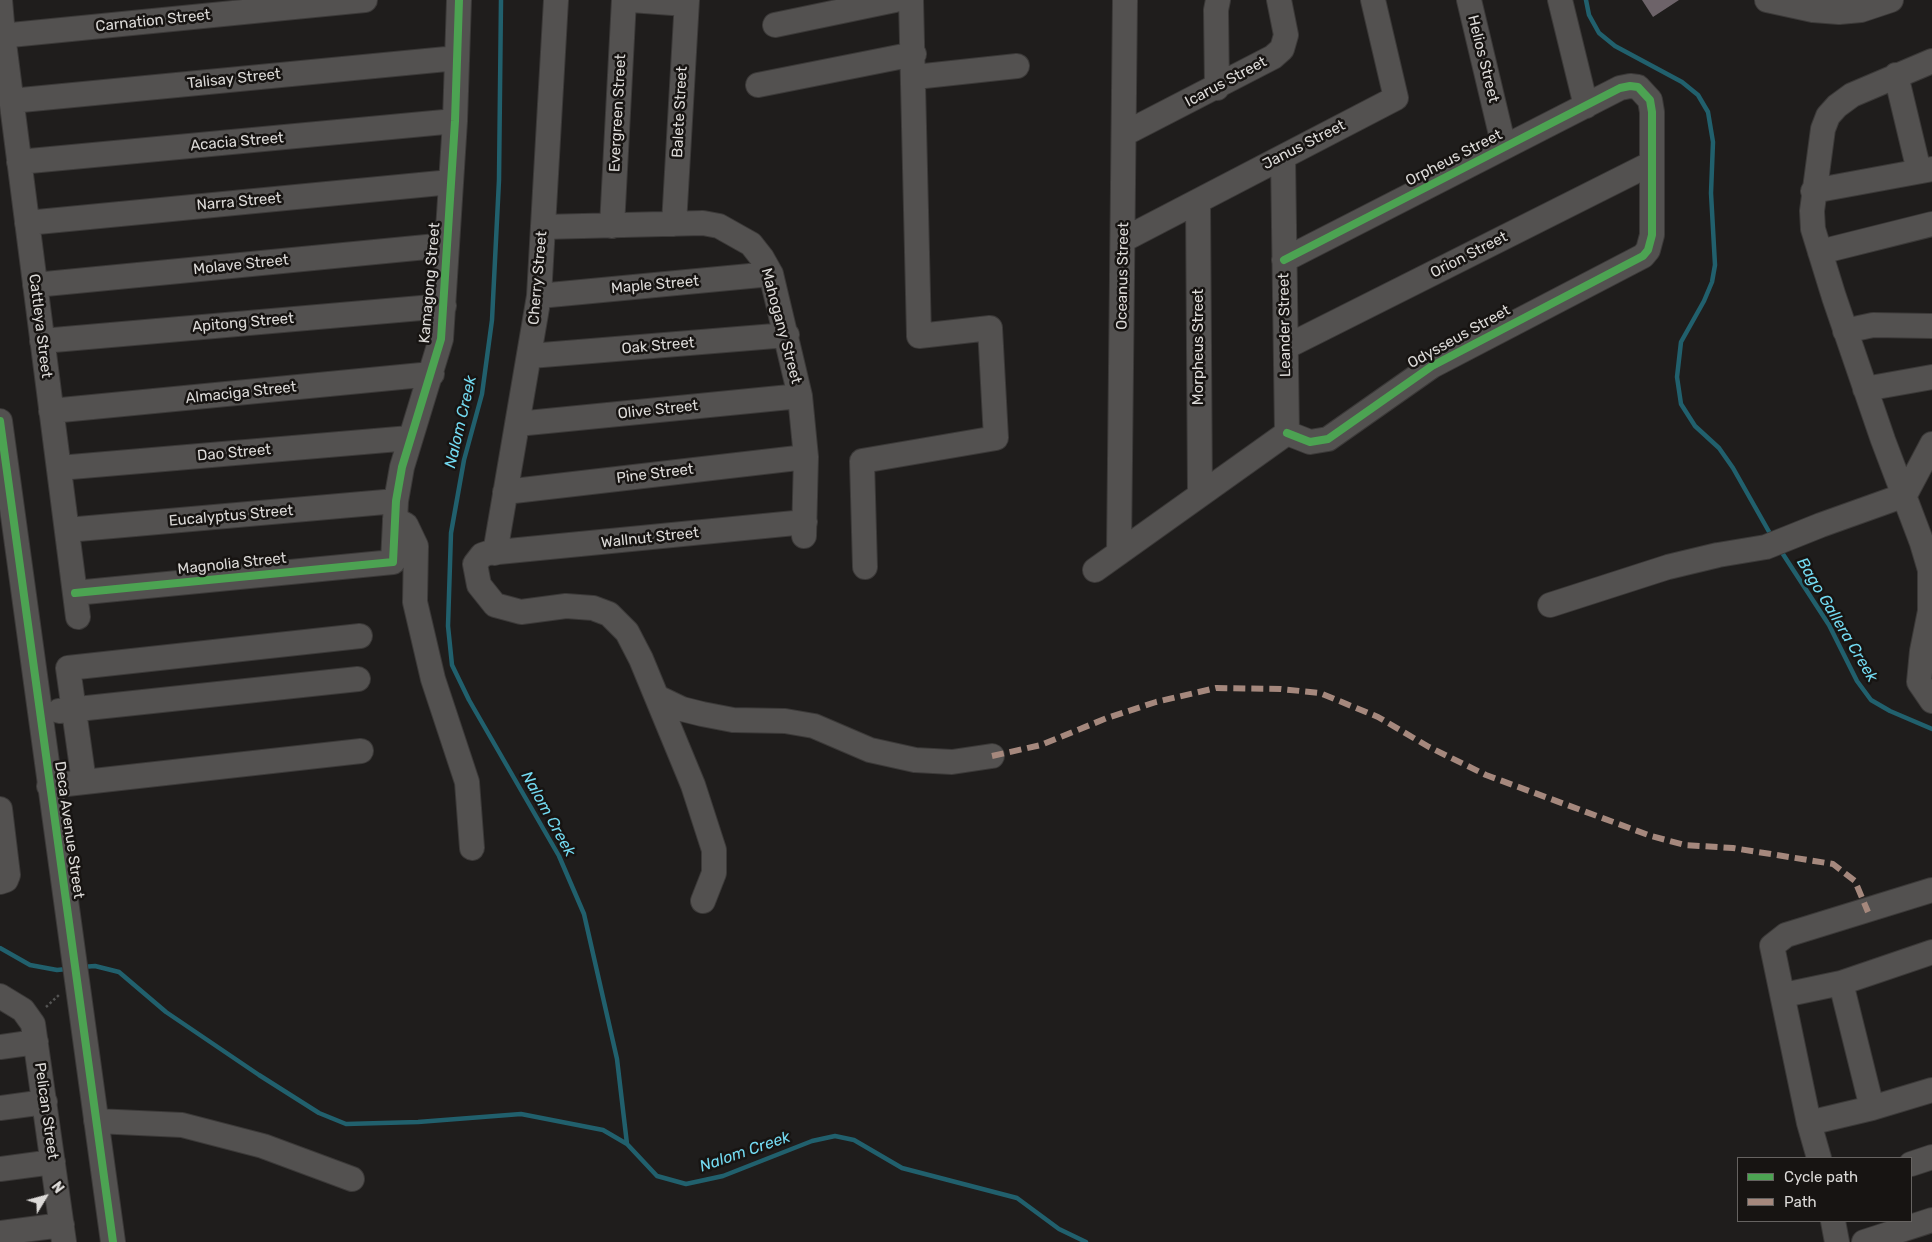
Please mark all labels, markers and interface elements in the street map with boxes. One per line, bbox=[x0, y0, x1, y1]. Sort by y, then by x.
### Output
street label: Carnation Street bbox=[95, 6, 211, 36]
street label: Helios Street bbox=[1463, 13, 1503, 105]
street label: Evergreen Street bbox=[606, 53, 630, 173]
street label: Icarus Street bbox=[1182, 53, 1270, 111]
street label: Talisay Street bbox=[186, 65, 282, 93]
street label: Balete Street bbox=[669, 66, 691, 158]
street label: Janus Street bbox=[1260, 116, 1348, 174]
street label: Orpheus Street bbox=[1403, 126, 1505, 190]
street label: Acacia Street bbox=[190, 129, 284, 155]
street label: Narra Street bbox=[196, 189, 282, 215]
street label: Kamagong Street bbox=[416, 222, 444, 344]
street label: Oceanus Street bbox=[1113, 222, 1133, 330]
street label: Orion Street bbox=[1427, 228, 1511, 282]
street label: Cherry Street bbox=[525, 230, 551, 326]
street label: Molave Street bbox=[192, 251, 290, 279]
street label: Mahogany Street bbox=[757, 266, 805, 386]
street label: Maple Street bbox=[610, 272, 700, 298]
street label: Cattleya Street bbox=[25, 273, 55, 379]
street label: Leander Street bbox=[1275, 273, 1295, 377]
street label: Morpheus Street bbox=[1190, 289, 1208, 405]
street label: Odysseus Street bbox=[1405, 301, 1513, 373]
street label: Apitong Street bbox=[191, 310, 295, 336]
street label: Oak Street bbox=[621, 334, 695, 358]
water label: Nalom Creek bbox=[441, 374, 481, 470]
street label: Almaciga Street bbox=[185, 378, 297, 408]
street label: Olive Street bbox=[617, 397, 699, 423]
street label: Dao Street bbox=[196, 441, 272, 465]
street label: Pine Street bbox=[615, 460, 695, 488]
street label: Eucalyptus Street bbox=[168, 502, 294, 530]
street label: Wallnut Street bbox=[600, 524, 700, 552]
street label: Magnolia Street bbox=[177, 549, 287, 579]
water label: Bago Gallera Creek bbox=[1792, 554, 1882, 686]
street label: Deca Avenue Street bbox=[50, 760, 88, 900]
water label: Nalom Creek bbox=[517, 768, 579, 860]
street label: Pelican Street bbox=[30, 1061, 62, 1161]
water label: Nalom Creek bbox=[697, 1128, 793, 1176]
legend bbox=[1737, 1157, 1912, 1222]
text: Cycle path bbox=[1784, 1168, 1858, 1186]
north arrow bbox=[20, 1172, 70, 1222]
text: N bbox=[48, 1179, 67, 1197]
text: Path bbox=[1784, 1193, 1817, 1211]

